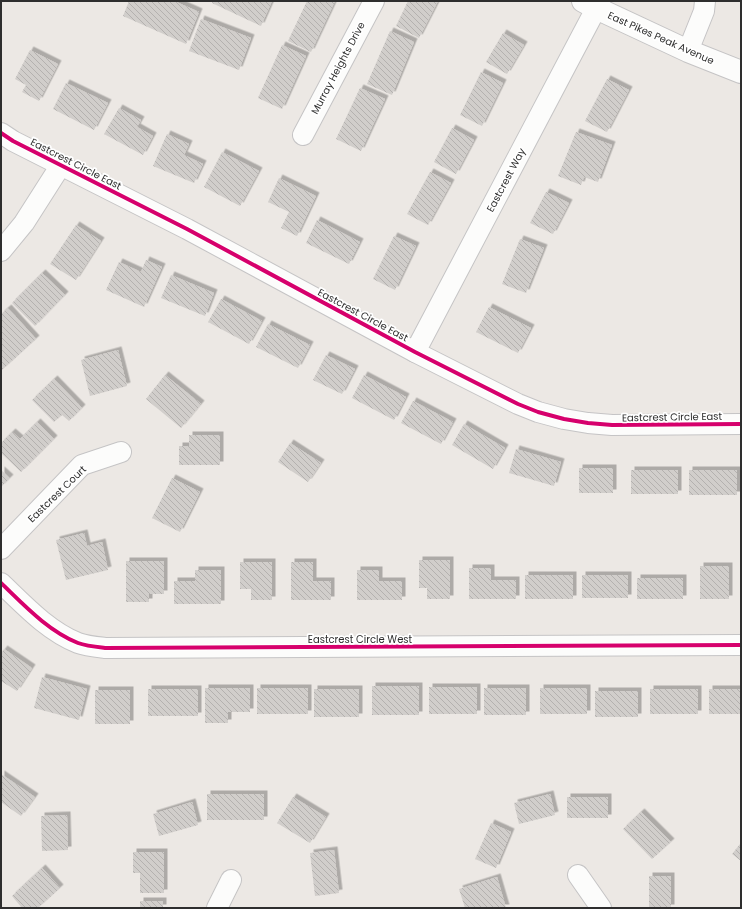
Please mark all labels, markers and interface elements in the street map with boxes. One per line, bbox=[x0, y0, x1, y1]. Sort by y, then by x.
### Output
street label: East Pikes Peak Avenue bbox=[605, 8, 717, 68]
street label: Murray Heights Drive bbox=[307, 19, 369, 117]
street label: Eastcrest Circle East bbox=[28, 135, 124, 194]
street label: Eastcrest Way bbox=[483, 145, 529, 215]
street label: Eastcrest Circle East bbox=[315, 285, 411, 345]
street label: Eastcrest Circle East bbox=[622, 409, 723, 425]
street label: Eastcrest Court bbox=[24, 462, 90, 526]
street label: Eastcrest Circle West bbox=[308, 632, 413, 647]

